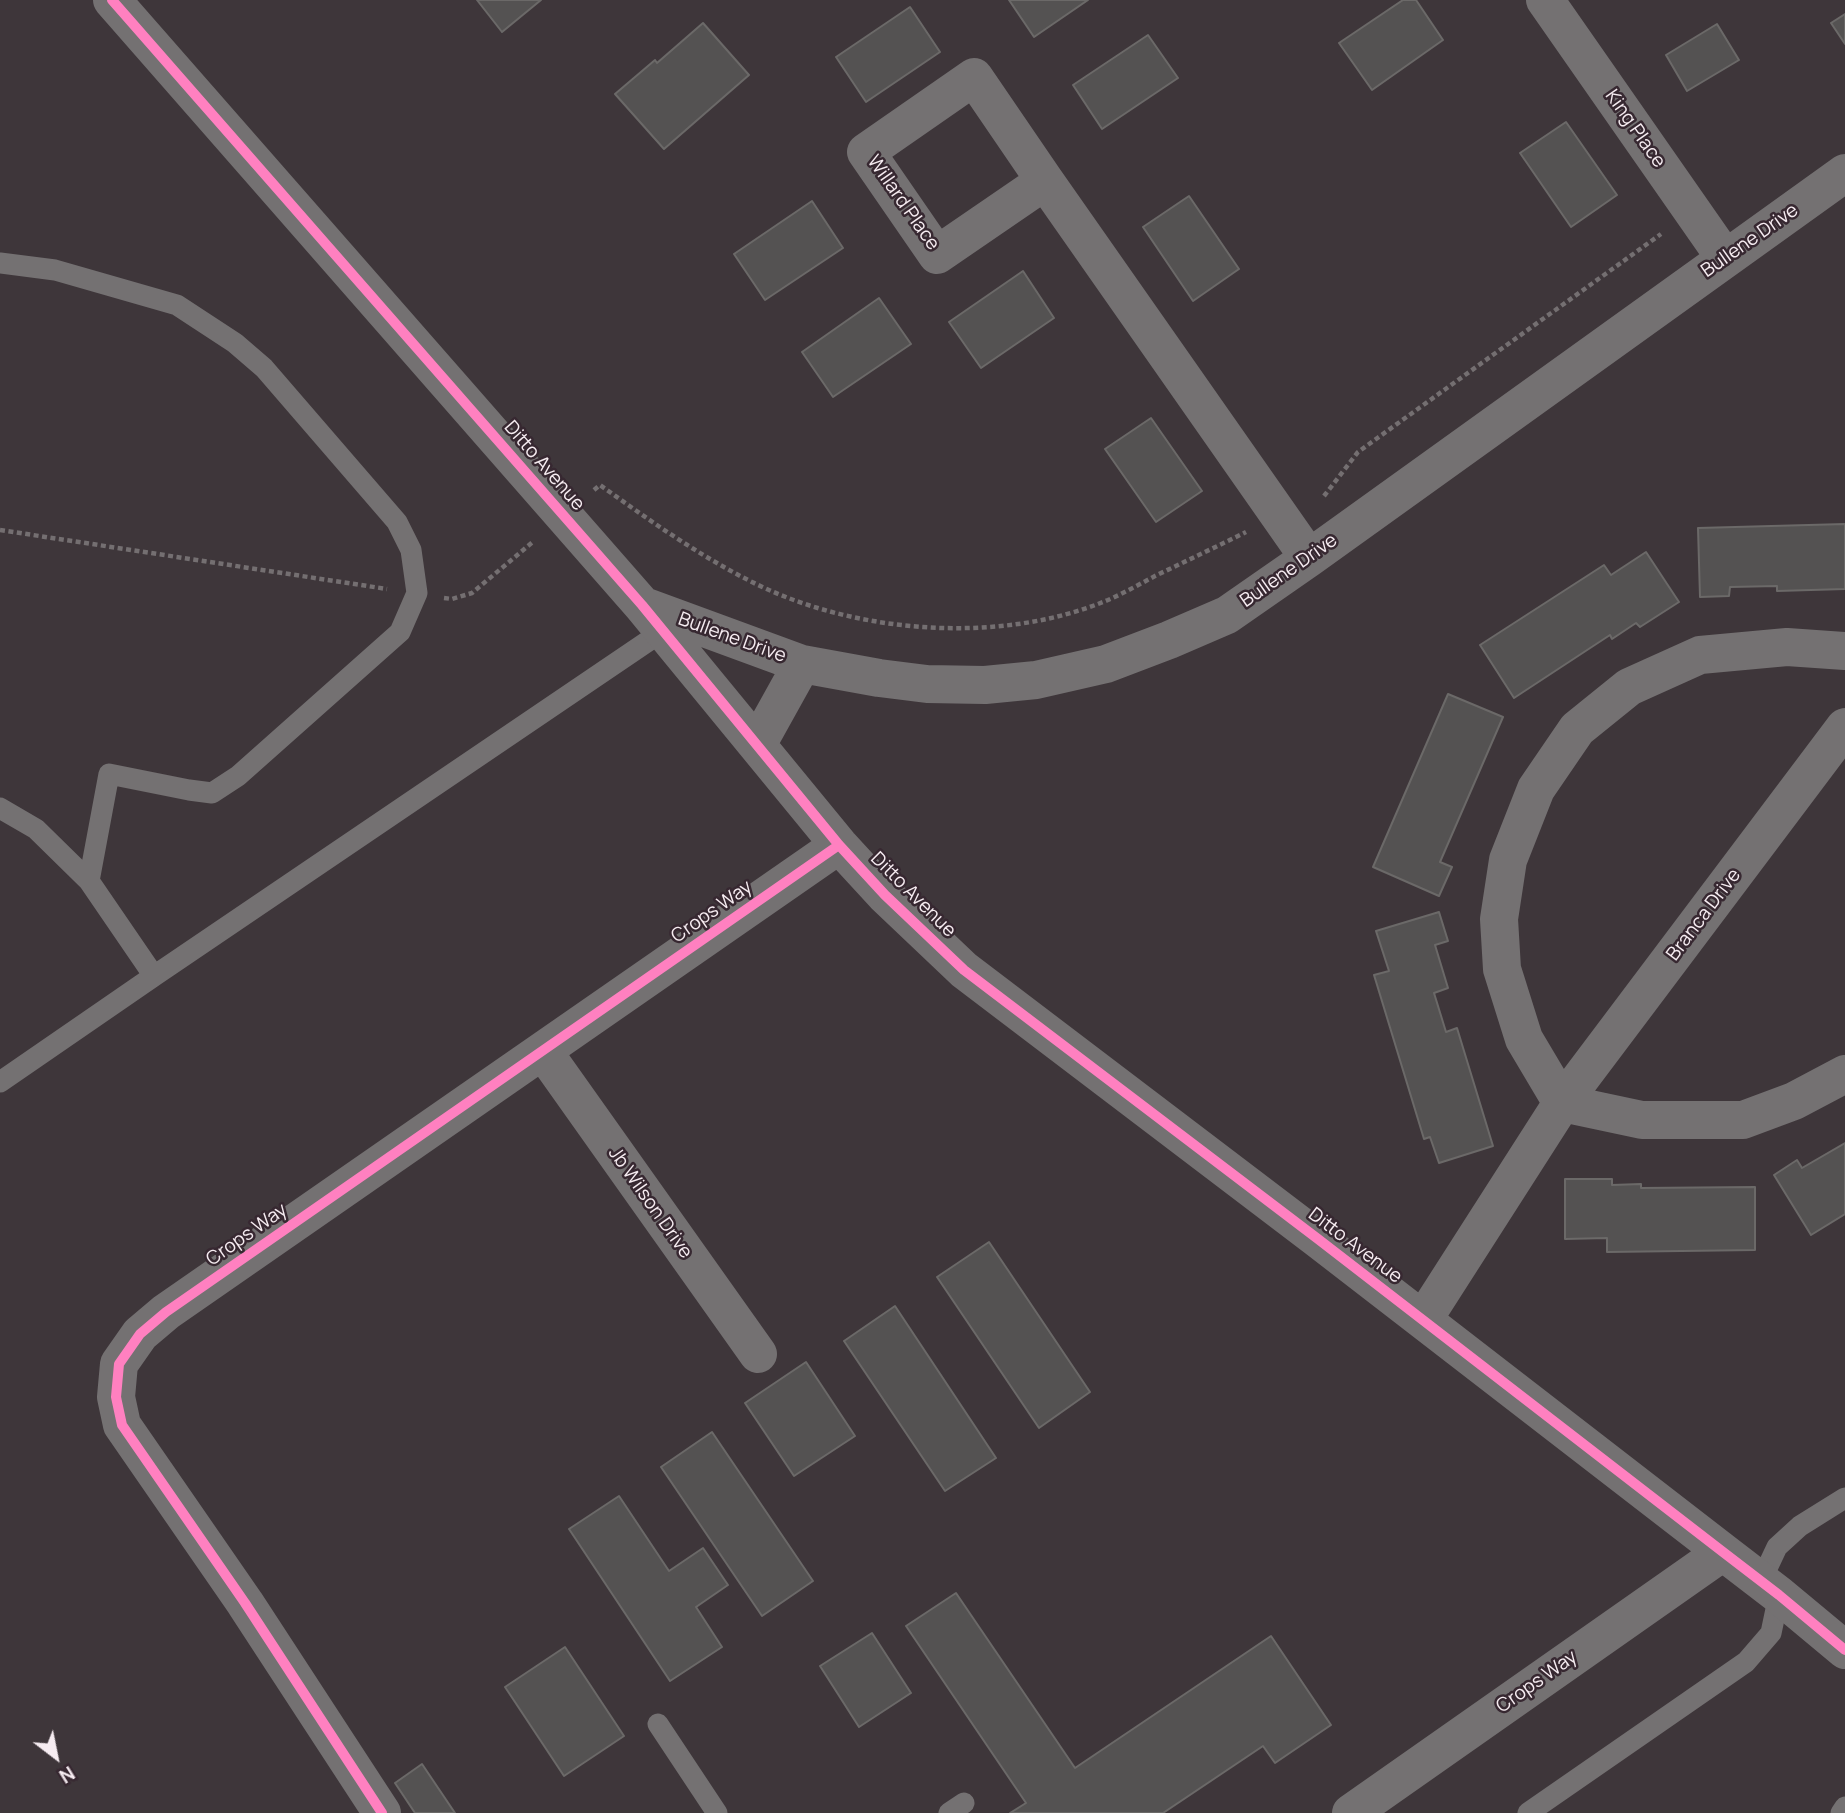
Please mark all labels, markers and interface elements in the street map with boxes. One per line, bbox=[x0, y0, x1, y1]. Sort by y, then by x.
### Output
street label: King Place bbox=[1600, 86, 1670, 172]
street label: Willard Place bbox=[862, 151, 944, 255]
street label: Bullene Drive bbox=[1697, 199, 1803, 283]
street label: Ditto Avenue bbox=[499, 416, 589, 516]
street label: Bullene Drive bbox=[1236, 529, 1342, 613]
street label: Bullene Drive bbox=[675, 608, 789, 668]
street label: Ditto Avenue bbox=[866, 848, 960, 942]
street label: Branca Drive bbox=[1662, 865, 1746, 965]
street label: Crops Way bbox=[667, 876, 757, 948]
street label: Jb Wilson Drive bbox=[603, 1143, 697, 1263]
street label: Crops Way bbox=[202, 1199, 292, 1271]
street label: Ditto Avenue bbox=[1304, 1203, 1406, 1289]
street label: Crops Way bbox=[1492, 1646, 1582, 1718]
north arrow bbox=[21, 1722, 91, 1792]
text: N bbox=[54, 1760, 80, 1789]

